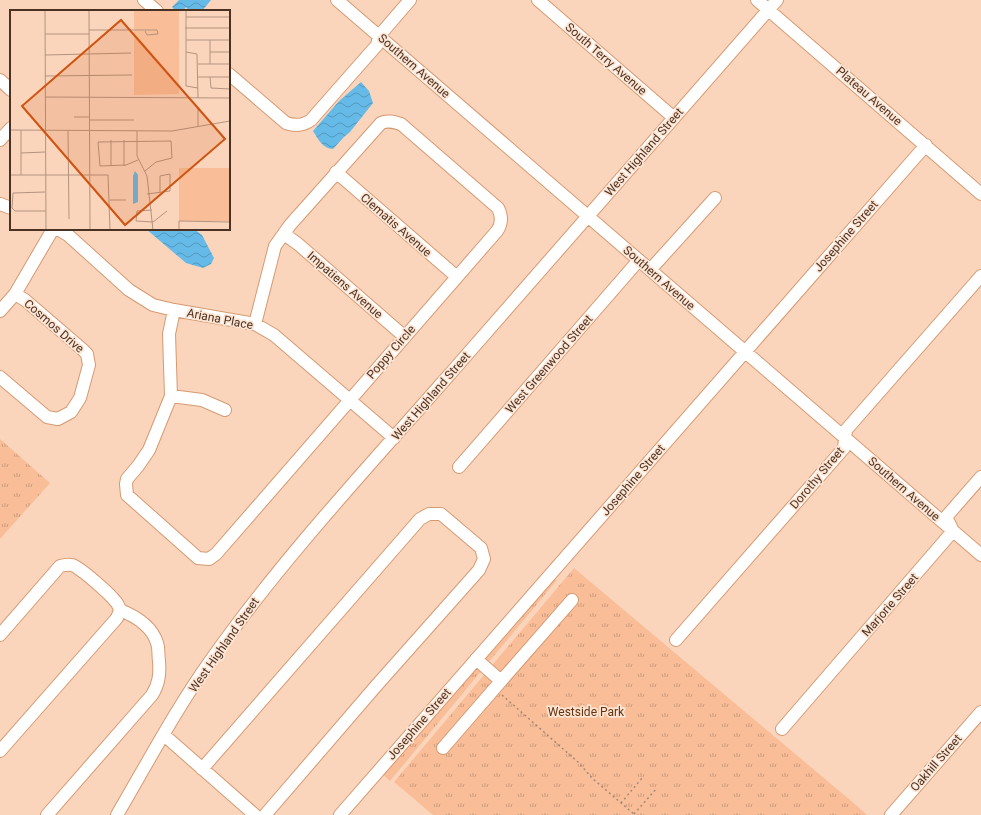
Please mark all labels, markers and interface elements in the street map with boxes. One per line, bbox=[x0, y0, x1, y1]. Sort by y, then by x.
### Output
inset map bbox=[10, 10, 230, 230]
street label: South Terry Avenue bbox=[563, 20, 649, 98]
street label: Southern Avenue bbox=[375, 31, 453, 101]
street label: Plateau Avenue bbox=[833, 64, 905, 128]
street label: West Highland Street bbox=[602, 105, 686, 199]
street label: Clematis Avenue bbox=[358, 190, 434, 260]
street label: Josephine Street bbox=[811, 197, 881, 275]
street label: Southern Avenue bbox=[620, 243, 698, 313]
street label: Impatiens Avenue bbox=[304, 248, 386, 322]
street label: Cosmos Drive bbox=[21, 296, 87, 356]
street label: Ariana Place bbox=[186, 306, 254, 332]
street label: West Greenwood Street bbox=[503, 312, 596, 416]
street label: Poppy Circle bbox=[364, 322, 418, 382]
street label: West Highland Street bbox=[389, 349, 473, 443]
street label: Josephine Street bbox=[598, 441, 668, 519]
street label: Dorothy Street bbox=[787, 444, 847, 512]
street label: Southern Avenue bbox=[865, 454, 943, 524]
street label: Marjorie Street bbox=[859, 571, 921, 639]
street label: West Highland Street bbox=[186, 595, 262, 695]
street label: Josephine Street bbox=[384, 685, 454, 763]
park label: Westside Park bbox=[548, 705, 625, 719]
street label: Oakhill Street bbox=[907, 732, 965, 794]

